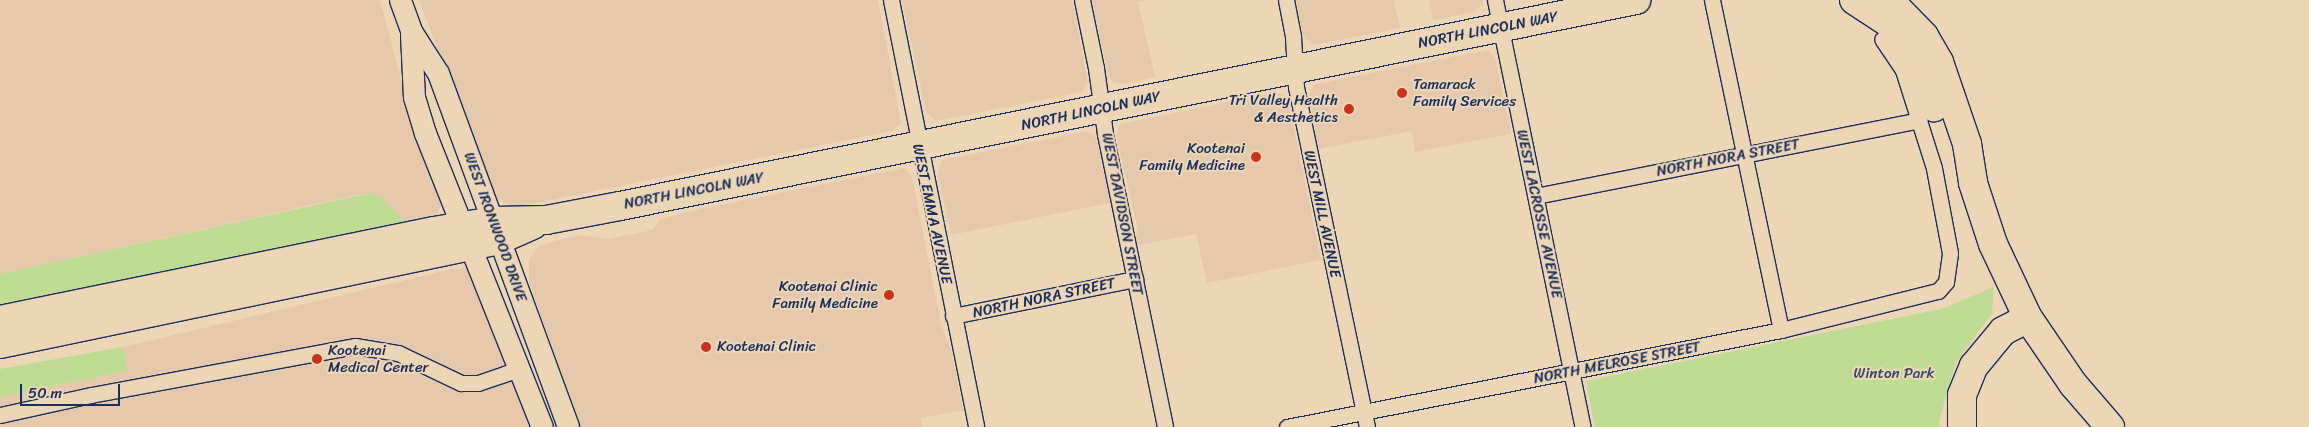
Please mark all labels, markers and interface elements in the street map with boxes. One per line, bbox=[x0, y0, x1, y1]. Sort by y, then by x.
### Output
street label: NORTH LINCOLN WAY bbox=[1416, 8, 1560, 52]
place label: Tamarack Family Services bbox=[1413, 75, 1516, 110]
marker: Tamarack Family Services bbox=[1395, 86, 1409, 100]
street label: NORTH LINCOLN WAY bbox=[1019, 87, 1163, 135]
place label: Tri Valley Health & Aesthetics bbox=[1229, 91, 1338, 126]
marker: Tri Valley Health & Aesthetics bbox=[1342, 102, 1356, 116]
street label: WEST LACROSSE AVENUE bbox=[1512, 128, 1566, 300]
street label: WEST DAVIDSON STREET bbox=[1097, 130, 1147, 298]
street label: NORTH NORA STREET bbox=[1655, 135, 1801, 181]
place label: Kootenai Family Medicine bbox=[1138, 139, 1245, 174]
street label: WEST EMMA AVENUE bbox=[908, 142, 956, 286]
street label: WEST IRONWOOD DRIVE bbox=[459, 148, 531, 306]
street label: WEST MILL AVENUE bbox=[1299, 148, 1345, 280]
marker: Kootenai Family Medicine bbox=[1249, 150, 1263, 164]
street label: NORTH LINCOLN WAY bbox=[622, 169, 766, 213]
street label: NORTH NORA STREET bbox=[971, 274, 1117, 322]
place label: Kootenai Clinic Family Medicine bbox=[771, 277, 878, 312]
marker: Kootenai Clinic Family Medicine bbox=[882, 288, 896, 302]
place label: Kootenai Clinic bbox=[717, 338, 816, 356]
street label: NORTH MELROSE STREET bbox=[1532, 338, 1702, 388]
marker: Kootenai Clinic bbox=[699, 340, 713, 354]
place label: Kootenai Medical Center bbox=[328, 341, 429, 376]
marker: Kootenai Medical Center bbox=[310, 352, 324, 366]
park label: Winton Park bbox=[1854, 365, 1934, 383]
scale bar bbox=[22, 374, 122, 406]
text: 50 m bbox=[28, 380, 62, 406]

